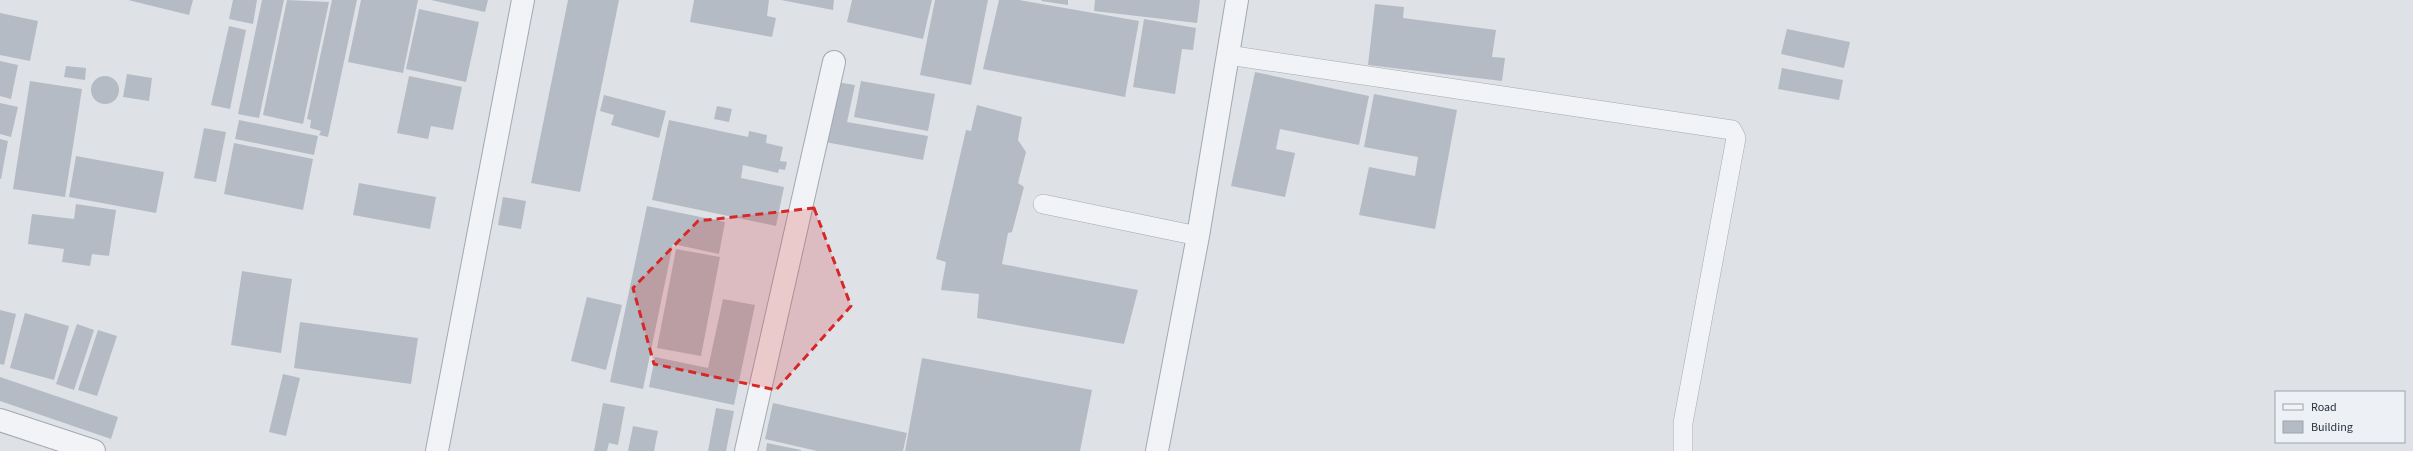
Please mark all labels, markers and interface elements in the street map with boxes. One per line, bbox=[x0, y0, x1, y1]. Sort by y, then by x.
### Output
legend bbox=[2275, 391, 2405, 443]
text: Road bbox=[2311, 399, 2337, 416]
text: Building bbox=[2311, 419, 2353, 436]

